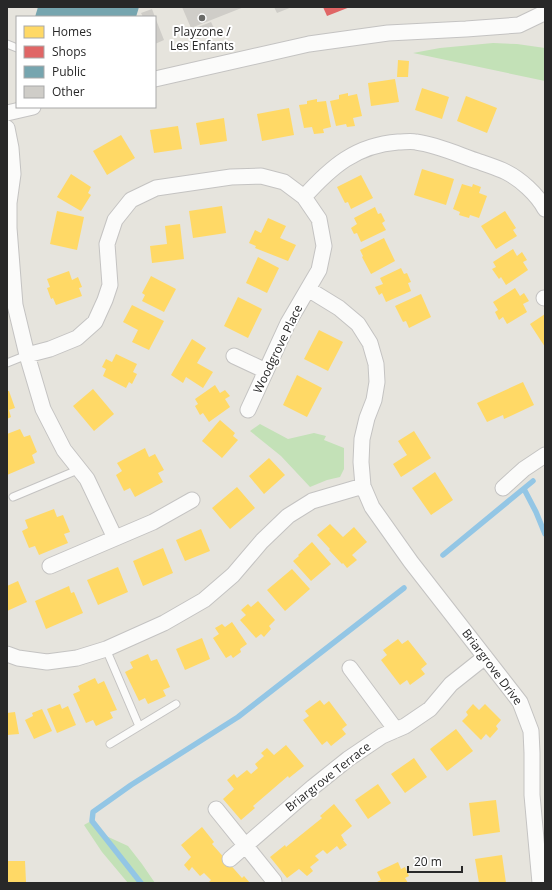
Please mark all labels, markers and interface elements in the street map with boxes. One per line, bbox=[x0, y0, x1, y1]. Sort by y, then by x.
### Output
marker: Playzone / Les Enfants bbox=[197, 13, 207, 23]
legend bbox=[16, 16, 156, 108]
text: Homes bbox=[52, 23, 92, 40]
place label: Playzone / Les Enfants bbox=[170, 23, 234, 54]
text: Shops bbox=[52, 43, 87, 60]
text: Public bbox=[52, 63, 86, 80]
text: Other bbox=[52, 83, 85, 100]
street label: Woodgrove Place bbox=[249, 301, 307, 396]
street label: Briargrove Drive bbox=[458, 625, 527, 708]
street label: Briargrove Terrace bbox=[281, 738, 374, 815]
scale bar bbox=[408, 848, 462, 874]
text: 20 m bbox=[414, 853, 442, 870]

